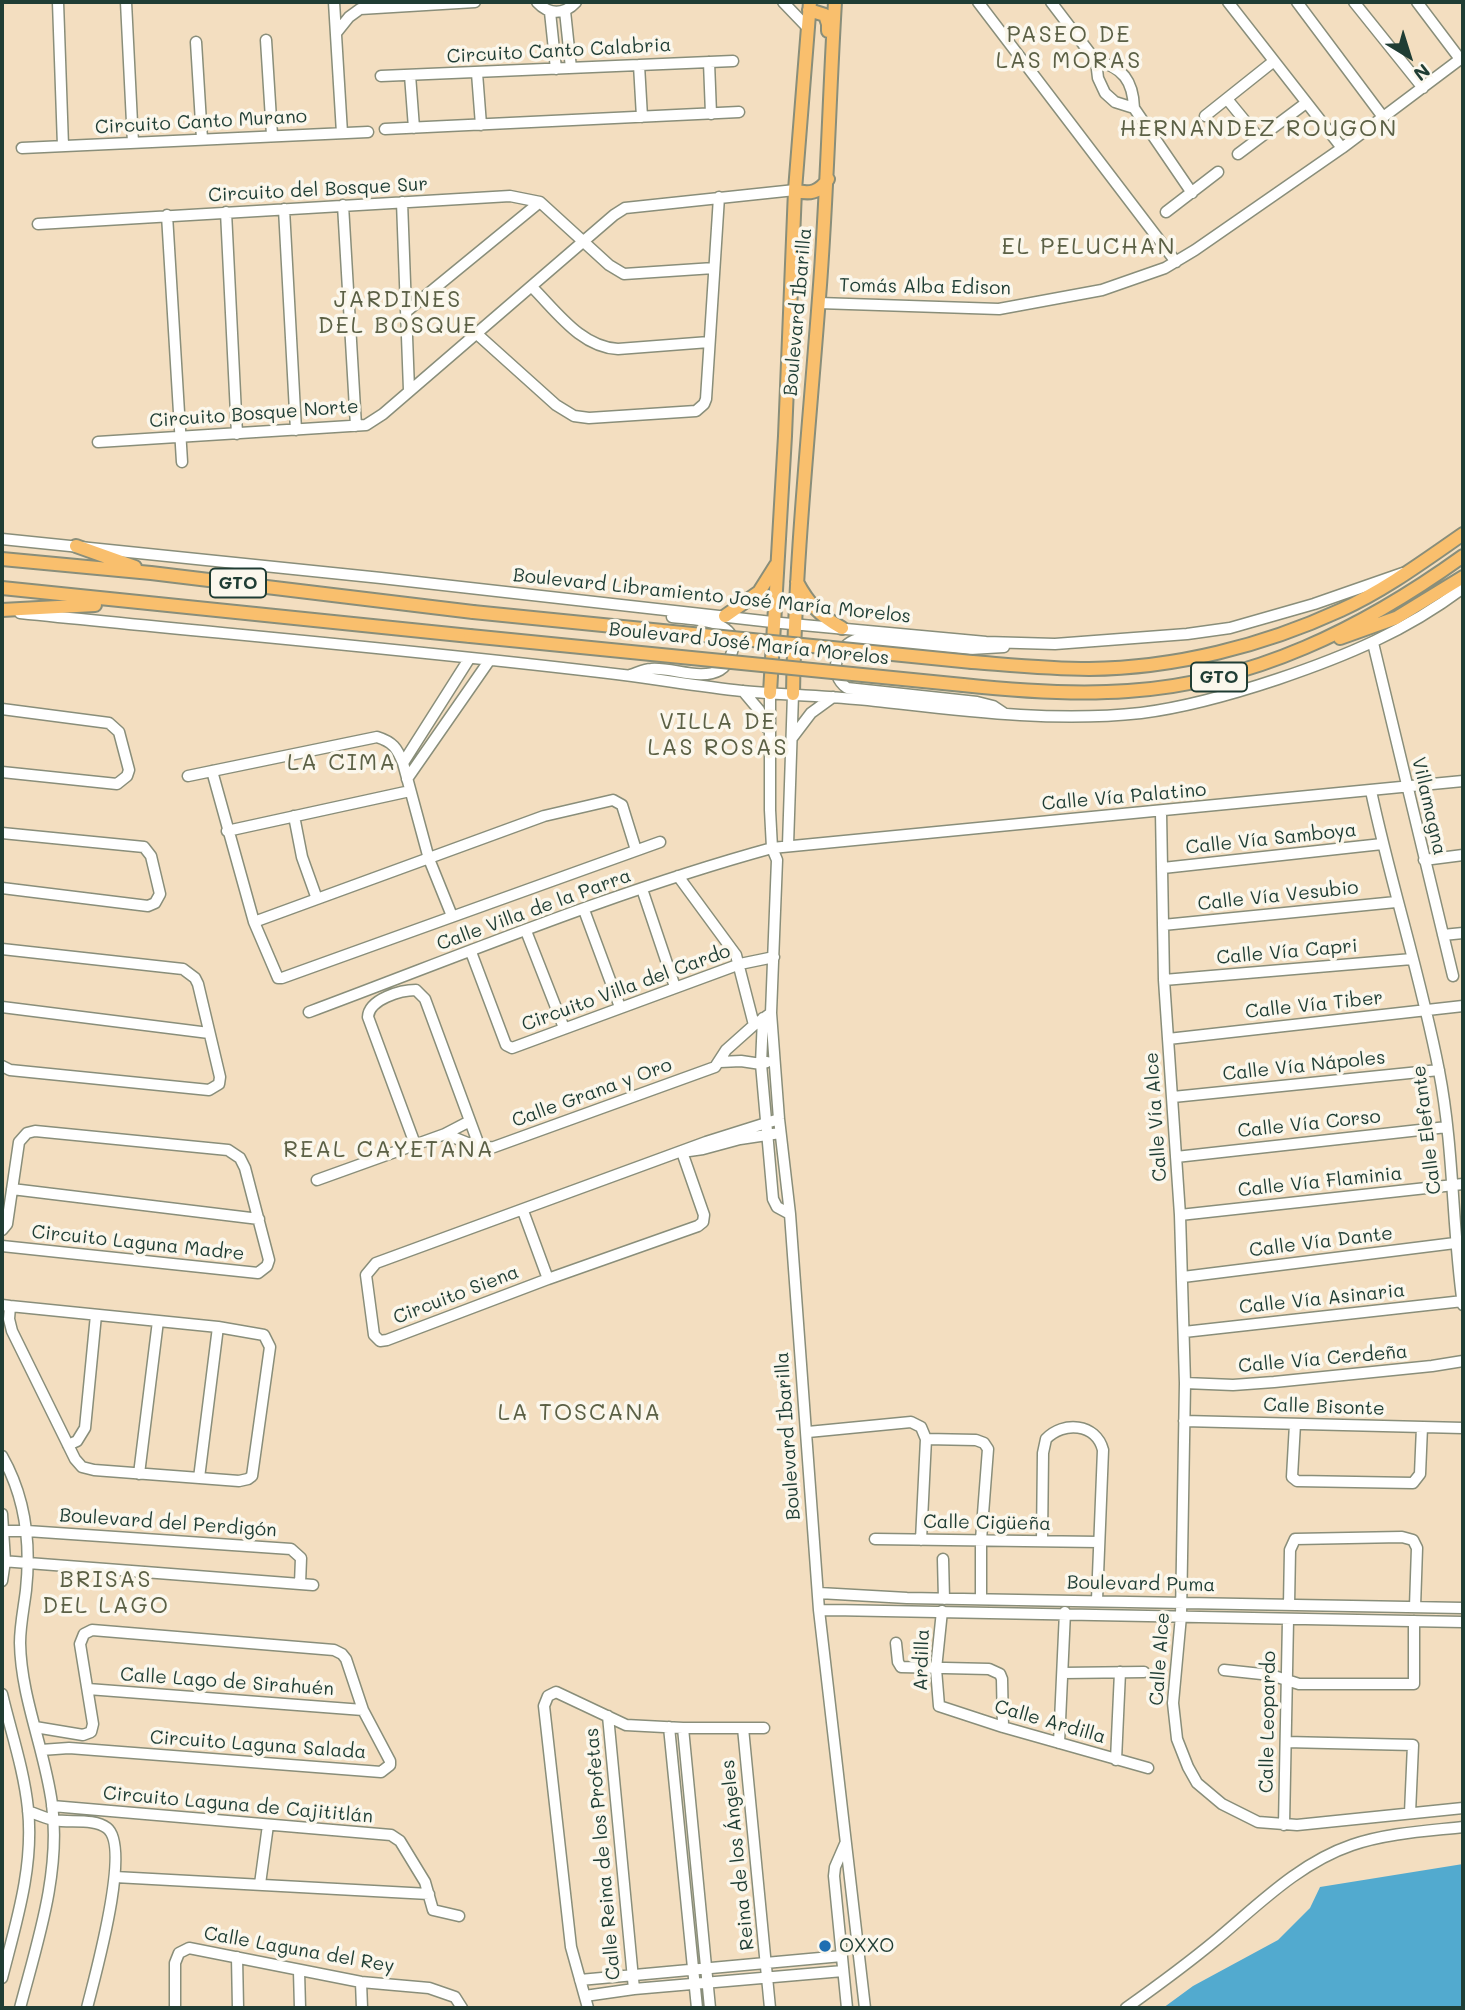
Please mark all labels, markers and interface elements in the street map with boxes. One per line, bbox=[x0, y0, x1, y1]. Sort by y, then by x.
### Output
district label: PASEO DE LAS MORAS bbox=[997, 21, 1141, 75]
north arrow bbox=[1374, 21, 1444, 91]
street label: Circuito Canto Calabria bbox=[446, 34, 672, 68]
text: N bbox=[1409, 59, 1436, 87]
street label: Circuito Canto Murano bbox=[94, 105, 308, 139]
district label: HERNANDEZ ROUGON bbox=[1122, 115, 1396, 143]
street label: Circuito del Bosque Sur bbox=[208, 173, 428, 207]
street label: Boulevard Ibarilla bbox=[779, 227, 817, 397]
district label: EL PELUCHAN bbox=[1003, 233, 1175, 261]
street label: Tomás Alba Edison bbox=[839, 274, 1011, 300]
district label: JARDINES DEL BOSQUE bbox=[319, 286, 477, 340]
street label: Circuito Bosque Norte bbox=[149, 395, 359, 433]
street label: Boulevard Libramiento José María Morelos bbox=[512, 564, 912, 628]
road number: GTO bbox=[210, 568, 266, 598]
street label: Boulevard José María Morelos bbox=[608, 618, 890, 670]
road number: GTO bbox=[1191, 662, 1247, 692]
district label: VILLA DE LAS ROSAS bbox=[649, 708, 787, 762]
district label: LA CIMA bbox=[288, 749, 396, 777]
street label: Villamagna bbox=[1407, 755, 1451, 857]
street label: Calle Vía Palatino bbox=[1041, 778, 1207, 816]
street label: Calle Vía Samboya bbox=[1184, 819, 1358, 859]
street label: Calle Villa de la Parra bbox=[434, 864, 634, 956]
street label: Calle Vía Vesubio bbox=[1196, 876, 1360, 916]
street label: Calle Vía Capri bbox=[1216, 934, 1358, 970]
street label: Circuito Villa del Cardo bbox=[519, 940, 733, 1036]
street label: Calle Vía Tiber bbox=[1244, 986, 1384, 1024]
street label: Calle Vía Nápoles bbox=[1222, 1046, 1386, 1086]
street label: Calle Vía Alce bbox=[1140, 1051, 1172, 1183]
street label: Calle Grana y Oro bbox=[509, 1053, 675, 1133]
street label: Calle Elefante bbox=[1408, 1064, 1446, 1196]
street label: Calle Vía Corso bbox=[1236, 1105, 1382, 1143]
district label: REAL CAYETANA bbox=[285, 1136, 493, 1164]
street label: Calle Vía Flaminia bbox=[1237, 1162, 1403, 1202]
street label: Circuito Laguna Madre bbox=[30, 1220, 246, 1266]
street label: Calle Vía Dante bbox=[1248, 1222, 1394, 1262]
street label: Circuito Siena bbox=[390, 1261, 522, 1329]
street label: Calle Vía Asinaria bbox=[1238, 1279, 1406, 1319]
street label: Calle Vía Cerdeña bbox=[1237, 1340, 1409, 1378]
street label: Boulevard Ibarilla bbox=[771, 1351, 805, 1521]
street label: Calle Bisonte bbox=[1263, 1393, 1385, 1421]
district label: LA TOSCANA bbox=[499, 1399, 661, 1427]
street label: Boulevard del Perdigón bbox=[59, 1504, 277, 1542]
street label: Calle Cigüeña bbox=[923, 1510, 1051, 1536]
district label: BRISAS DEL LAGO bbox=[43, 1566, 169, 1620]
street label: Boulevard Puma bbox=[1067, 1571, 1215, 1597]
street label: Calle Alce bbox=[1145, 1612, 1175, 1706]
street label: Ardilla bbox=[910, 1629, 934, 1691]
street label: Calle Leopardo bbox=[1255, 1651, 1281, 1793]
street label: Calle Lago de Sirahuén bbox=[119, 1663, 335, 1701]
street label: Calle Ardilla bbox=[992, 1695, 1108, 1749]
street label: Circuito Laguna Salada bbox=[149, 1726, 367, 1764]
street label: Calle Reina de los Profetas bbox=[581, 1727, 625, 1981]
street label: Reina de los Ángeles bbox=[717, 1759, 759, 1951]
street label: Circuito Laguna de Cajititlán bbox=[102, 1782, 374, 1828]
street label: Calle Laguna del Rey bbox=[202, 1922, 396, 1978]
place label: OXXO bbox=[839, 1935, 894, 1957]
marker: OXXO bbox=[817, 1938, 833, 1954]

